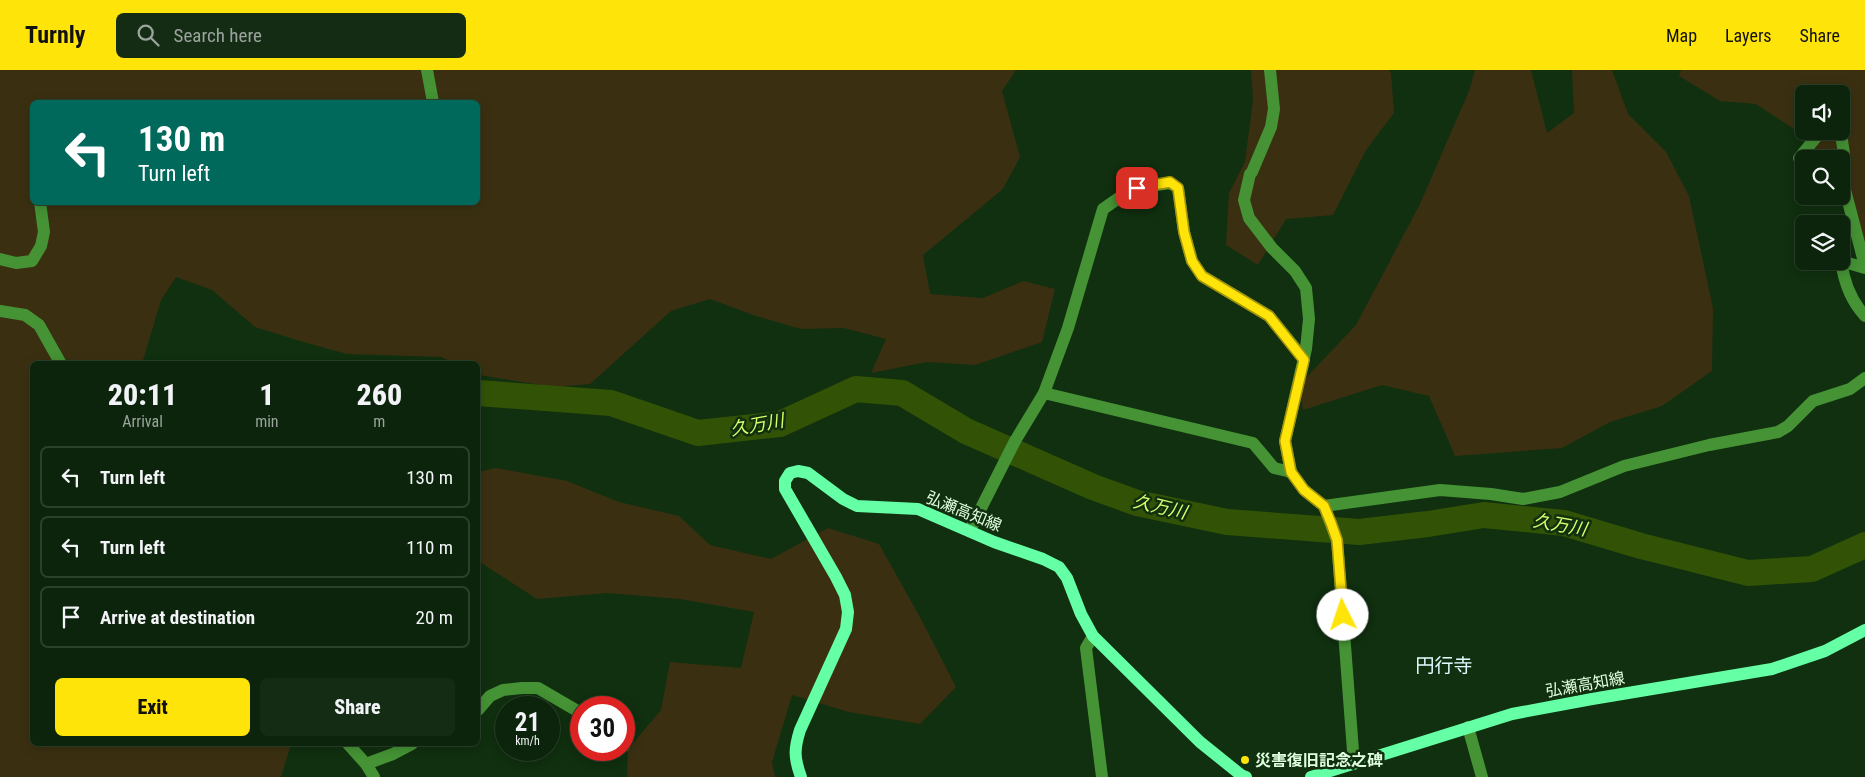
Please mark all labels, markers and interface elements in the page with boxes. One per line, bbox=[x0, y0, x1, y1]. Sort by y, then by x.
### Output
search box bbox=[116, 13, 466, 58]
text: Turnly bbox=[25, 21, 86, 49]
icon: search bbox=[134, 21, 162, 49]
text: Search here bbox=[174, 24, 262, 47]
text: Map bbox=[1666, 25, 1697, 46]
text: Layers bbox=[1725, 25, 1772, 46]
text: Share bbox=[1800, 25, 1840, 46]
map controls bbox=[1795, 85, 1850, 270]
button: sound bbox=[1795, 85, 1850, 140]
text: 130 m bbox=[138, 119, 225, 160]
icon: left bbox=[55, 120, 120, 185]
button: search bbox=[1795, 150, 1850, 205]
text: Turn left bbox=[138, 161, 210, 186]
pin bbox=[1116, 167, 1158, 209]
icon: arrive bbox=[1123, 174, 1151, 202]
button: layers bbox=[1795, 215, 1850, 270]
text: 20:11 bbox=[108, 377, 177, 412]
text: 1 bbox=[259, 377, 274, 412]
text: 260 bbox=[356, 377, 402, 412]
water label: 久万川 bbox=[729, 409, 787, 440]
text: Arrival bbox=[122, 412, 163, 431]
text: min bbox=[255, 412, 279, 431]
text: m bbox=[373, 412, 385, 431]
icon: left bbox=[57, 463, 85, 491]
text: Turn left bbox=[100, 466, 165, 489]
text: 130 m bbox=[406, 466, 453, 489]
street label: 弘瀬高知線 bbox=[923, 488, 1004, 535]
water label: 久万川 bbox=[1131, 490, 1191, 523]
water label: 久万川 bbox=[1532, 509, 1590, 540]
icon: left bbox=[57, 533, 85, 561]
text: Turn left bbox=[100, 536, 165, 559]
text: 110 m bbox=[406, 536, 453, 559]
position arrow bbox=[1316, 588, 1368, 640]
icon: arrive bbox=[57, 603, 85, 631]
text: Arrive at destination bbox=[100, 606, 255, 629]
text: 20 m bbox=[416, 606, 453, 629]
district label: 円行寺 bbox=[1415, 654, 1473, 677]
street label: 弘瀬高知線 bbox=[1544, 668, 1626, 701]
button: Exit bbox=[55, 678, 250, 736]
button: Share bbox=[260, 678, 455, 736]
speed limit sign: 30 bbox=[570, 696, 635, 761]
text: 21 bbox=[515, 708, 540, 737]
text: km/h bbox=[515, 734, 540, 748]
place label: 災害復旧記念之碑 bbox=[1255, 751, 1383, 770]
marker: 災害復旧記念之碑 bbox=[1239, 754, 1251, 766]

